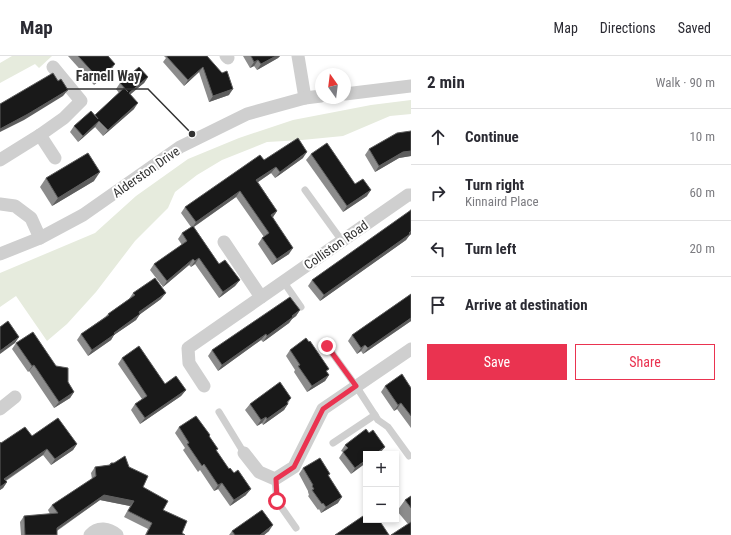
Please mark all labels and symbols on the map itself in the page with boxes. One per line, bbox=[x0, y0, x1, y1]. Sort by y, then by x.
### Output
callout: Farnell Way bbox=[67, 63, 148, 89]
text: Farnell Way bbox=[76, 68, 141, 84]
north arrow bbox=[315, 68, 351, 104]
street label: Alderston Drive bbox=[110, 143, 182, 201]
street label: Colliston Road bbox=[301, 218, 371, 272]
route end bbox=[318, 337, 336, 355]
route start bbox=[268, 492, 286, 510]

